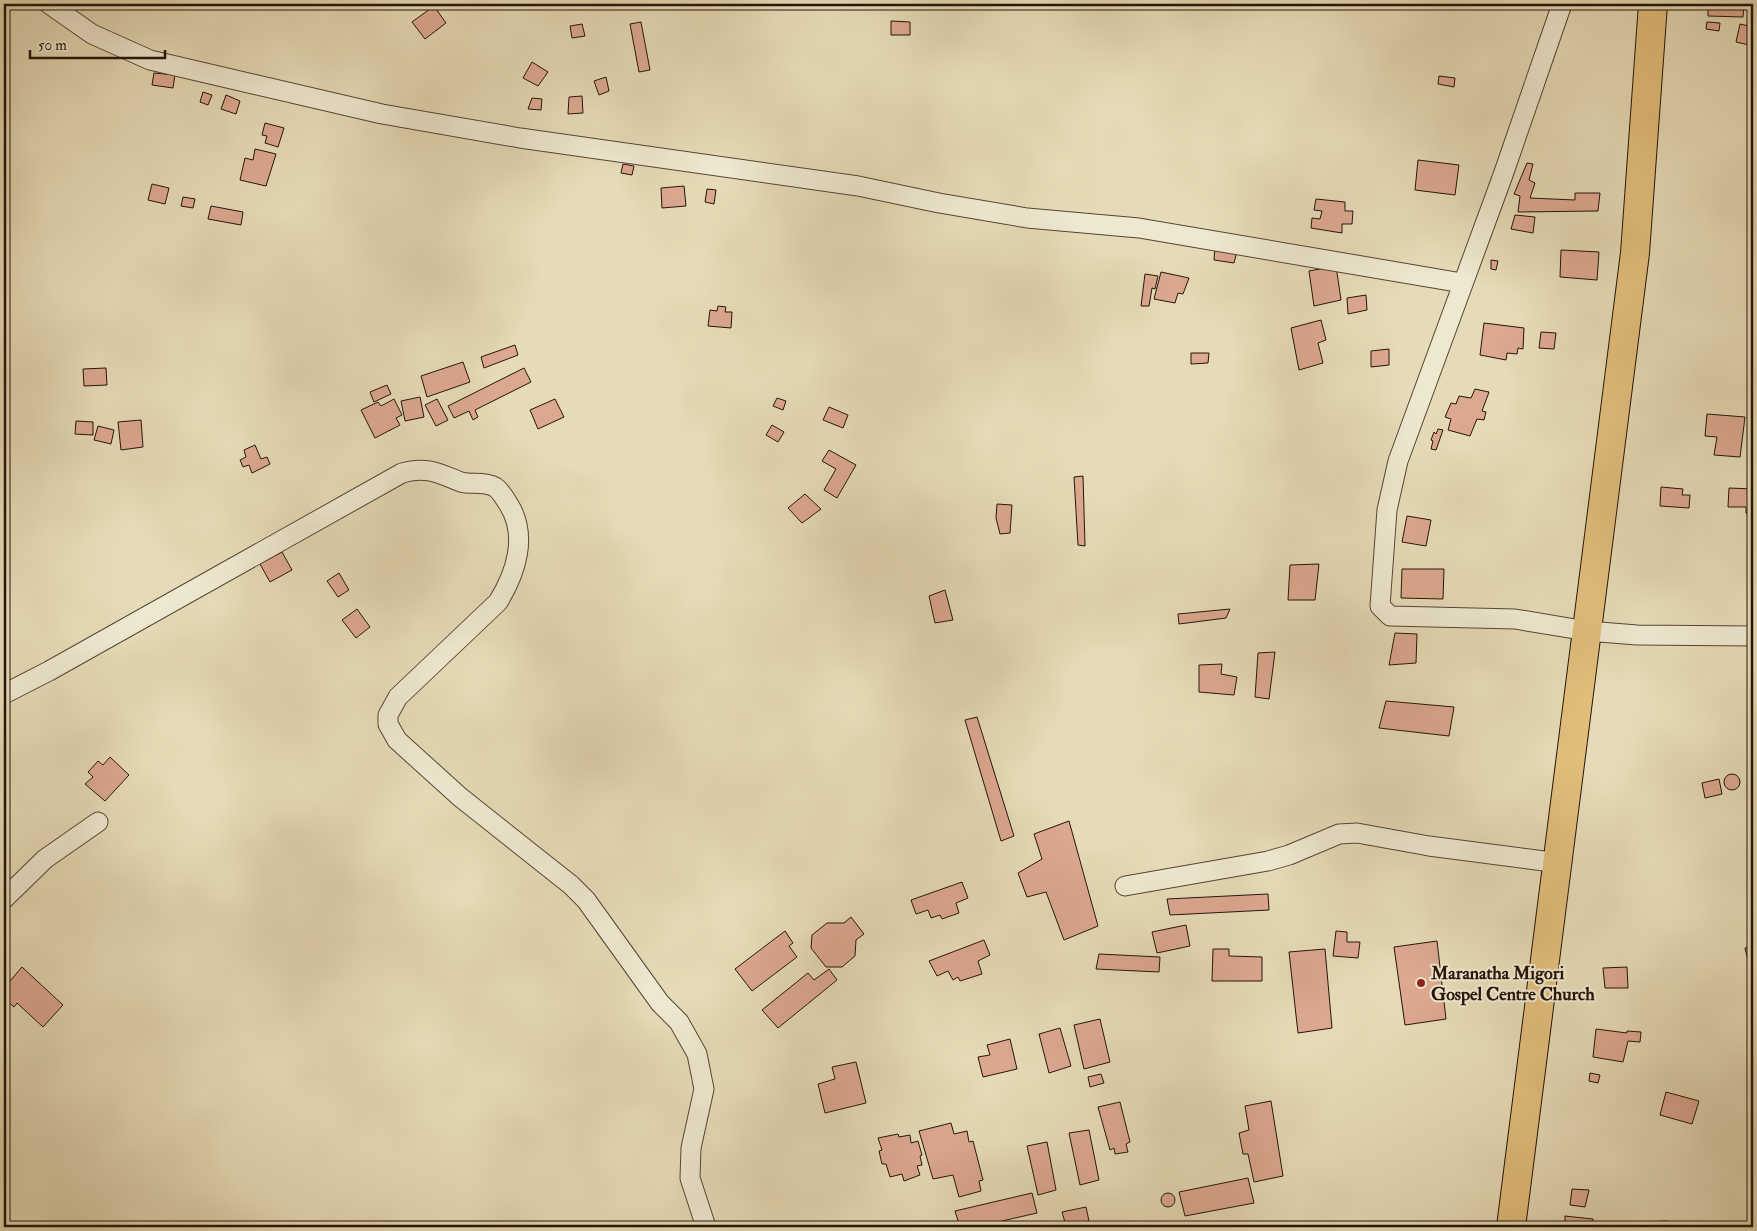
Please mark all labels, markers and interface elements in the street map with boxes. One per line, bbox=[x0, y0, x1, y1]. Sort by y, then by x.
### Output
scale bar bbox=[30, 28, 165, 60]
text: 50 m bbox=[38, 36, 67, 55]
place label: Maranatha Migori Gospel Centre Church bbox=[1430, 962, 1595, 1006]
marker: Maranatha Migori Gospel Centre Church bbox=[1415, 977, 1427, 989]

